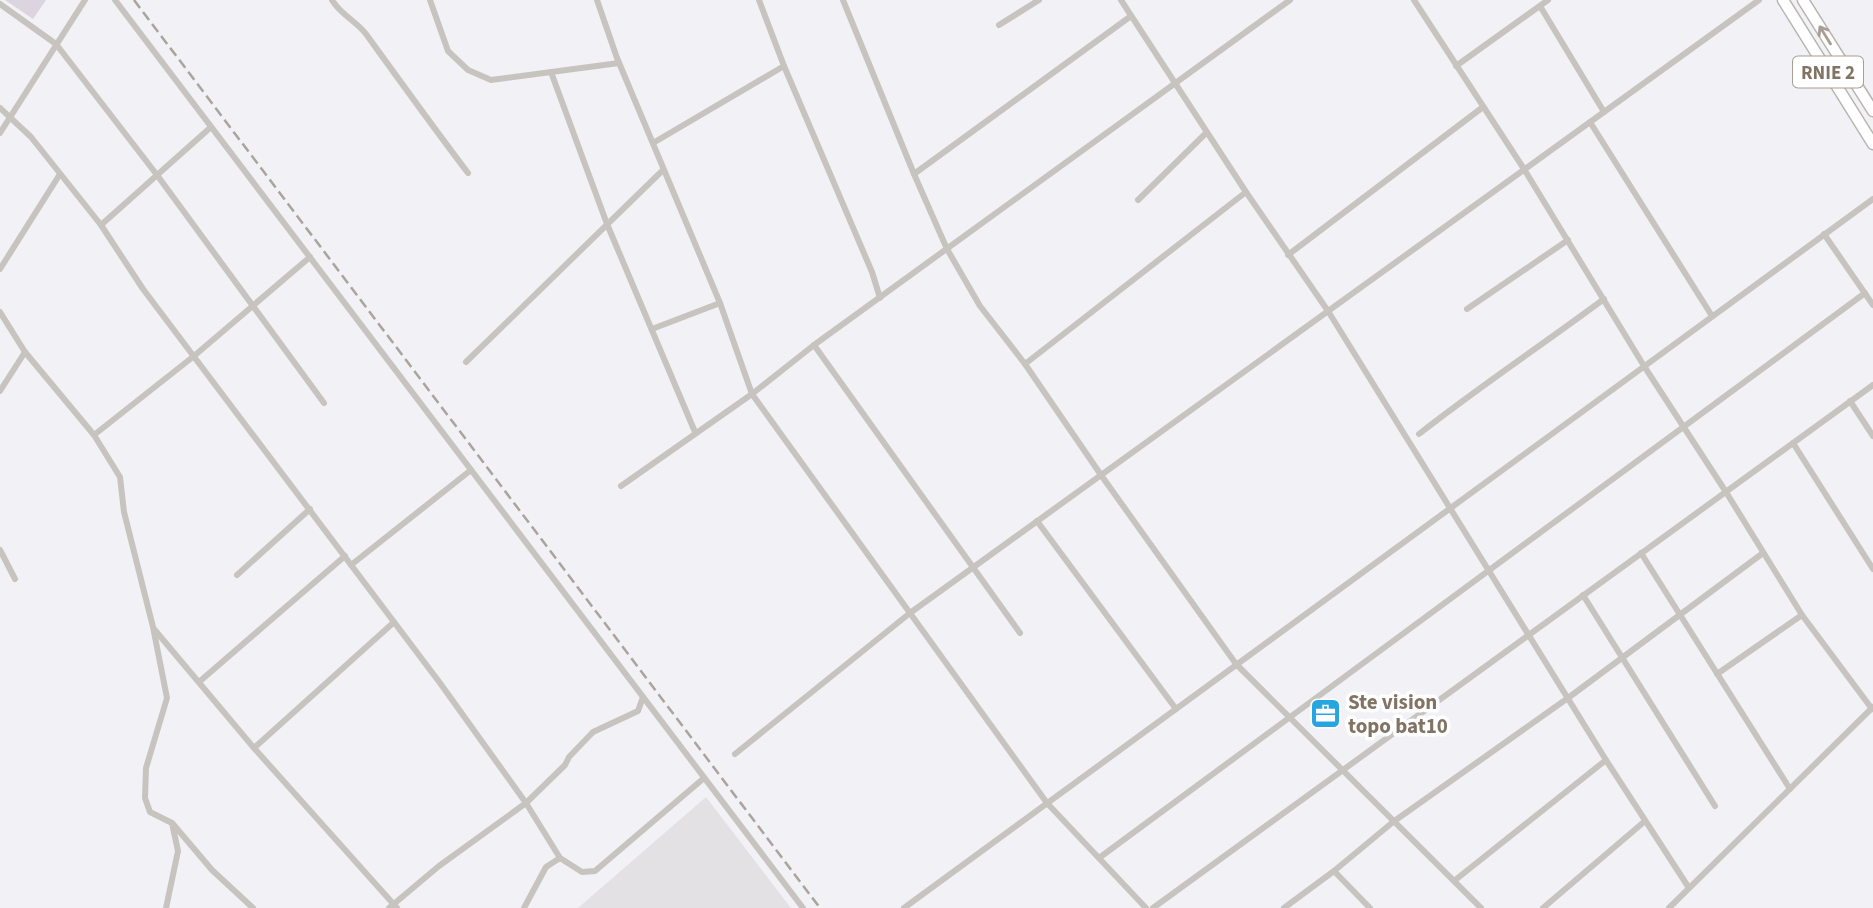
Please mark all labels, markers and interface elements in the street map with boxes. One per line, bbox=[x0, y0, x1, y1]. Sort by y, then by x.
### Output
one-way arrow bbox=[1818, 25, 1832, 45]
road number: RNIE 2 bbox=[1793, 57, 1863, 88]
place label: Ste vision topo bat10 bbox=[1348, 687, 1448, 741]
office icon: Ste vision topo bat10 bbox=[1308, 697, 1342, 731]

